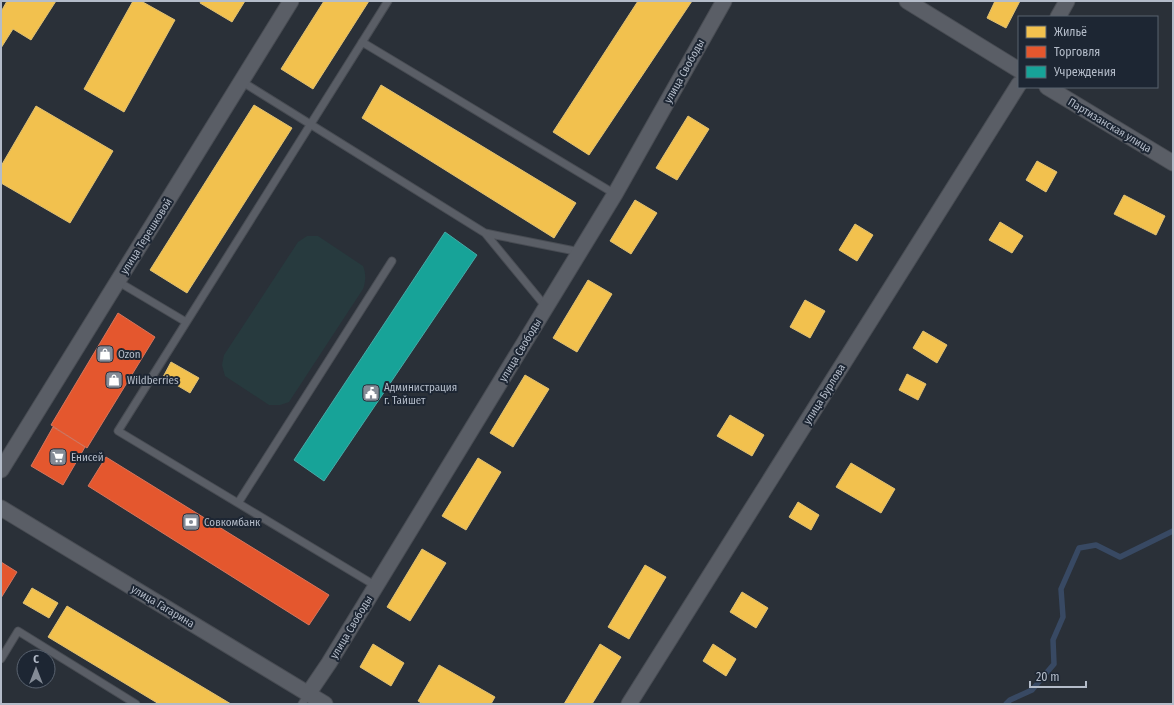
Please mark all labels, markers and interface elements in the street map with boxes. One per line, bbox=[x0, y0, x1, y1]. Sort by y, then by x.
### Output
legend bbox=[1018, 16, 1158, 88]
text: Жильё bbox=[1054, 25, 1087, 39]
street label: улица Свободы bbox=[662, 37, 707, 105]
text: Торговля bbox=[1054, 45, 1100, 59]
text: Учреждения bbox=[1053, 65, 1116, 79]
street label: Партизанская улица bbox=[1066, 95, 1154, 155]
street label: улица Терешковой bbox=[118, 196, 175, 277]
street label: улица Свободы bbox=[497, 316, 544, 384]
shop icon: Ozon bbox=[95, 344, 115, 364]
place label: Ozon bbox=[118, 348, 141, 361]
street label: улица Бурлова bbox=[801, 362, 848, 427]
shop icon: Wildberries bbox=[104, 370, 124, 390]
place label: Wildberries bbox=[127, 374, 179, 387]
place label: Администрация г. Тайшет bbox=[384, 381, 457, 407]
public building icon: Администрация г. Тайшет bbox=[361, 383, 381, 403]
supermarket icon: Енисей bbox=[48, 447, 68, 467]
place label: Енисей bbox=[71, 451, 104, 464]
bank icon: Совкомбанк bbox=[181, 512, 201, 532]
place label: Совкомбанк bbox=[204, 516, 261, 529]
street label: улица Гагарина bbox=[129, 582, 197, 630]
street label: улица Свободы bbox=[328, 593, 375, 661]
north arrow bbox=[16, 649, 56, 689]
text: С bbox=[33, 653, 39, 666]
scale bar bbox=[1030, 663, 1086, 689]
text: 20 m bbox=[1036, 670, 1060, 684]

